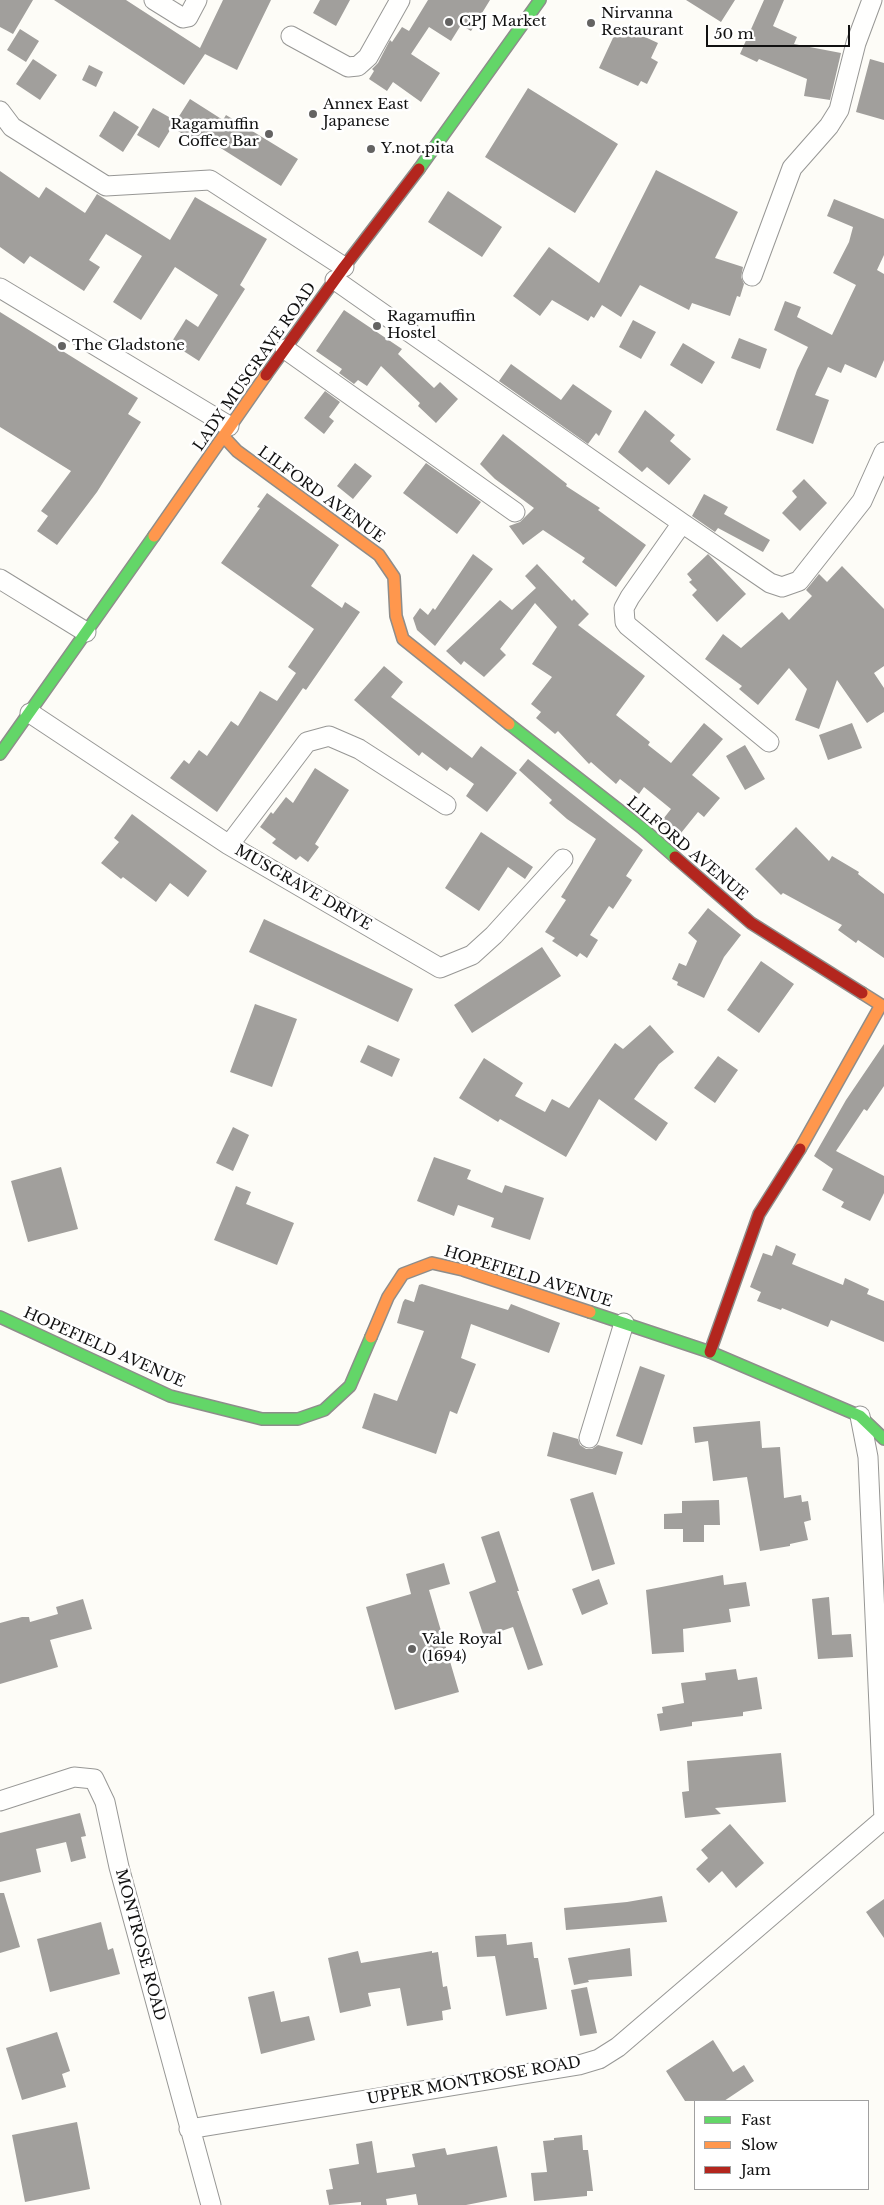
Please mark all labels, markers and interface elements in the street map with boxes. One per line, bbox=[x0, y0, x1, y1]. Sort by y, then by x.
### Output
place label: Nirvanna Restaurant bbox=[601, 5, 684, 40]
place label: CPJ Market bbox=[459, 13, 546, 31]
scale bar bbox=[709, 15, 853, 47]
marker: CPJ Market bbox=[443, 16, 455, 28]
marker: Nirvanna Restaurant bbox=[585, 17, 597, 29]
text: 50 m bbox=[714, 24, 754, 43]
place label: Annex East Japanese bbox=[323, 96, 409, 131]
marker: Annex East Japanese bbox=[307, 108, 319, 120]
place label: Ragamuffin Coffee Bar bbox=[171, 116, 259, 151]
marker: Ragamuffin Coffee Bar bbox=[263, 128, 275, 140]
place label: Y.not.pita bbox=[381, 140, 454, 158]
marker: Y.not.pita bbox=[365, 143, 377, 155]
street label: LADY MUSGRAVE ROAD bbox=[190, 279, 320, 455]
place label: Ragamuffin Hostel bbox=[387, 308, 475, 343]
marker: Ragamuffin Hostel bbox=[371, 320, 383, 332]
place label: The Gladstone bbox=[72, 337, 185, 355]
marker: The Gladstone bbox=[56, 340, 68, 352]
street label: LILFORD AVENUE bbox=[254, 443, 388, 547]
street label: LILFORD AVENUE bbox=[623, 793, 751, 905]
street label: MUSGRAVE DRIVE bbox=[231, 841, 375, 935]
street label: HOPEFIELD AVENUE bbox=[442, 1243, 614, 1311]
street label: HOPEFIELD AVENUE bbox=[20, 1304, 188, 1392]
place label: Vale Royal (1694) bbox=[422, 1631, 502, 1666]
marker: Vale Royal (1694) bbox=[406, 1643, 418, 1655]
street label: MONTROSE ROAD bbox=[111, 1867, 169, 2023]
street label: UPPER MONTROSE ROAD bbox=[366, 2053, 582, 2109]
legend bbox=[694, 2100, 869, 2190]
text: Fast bbox=[741, 2110, 771, 2129]
text: Slow bbox=[741, 2135, 778, 2154]
text: Jam bbox=[741, 2160, 771, 2179]

